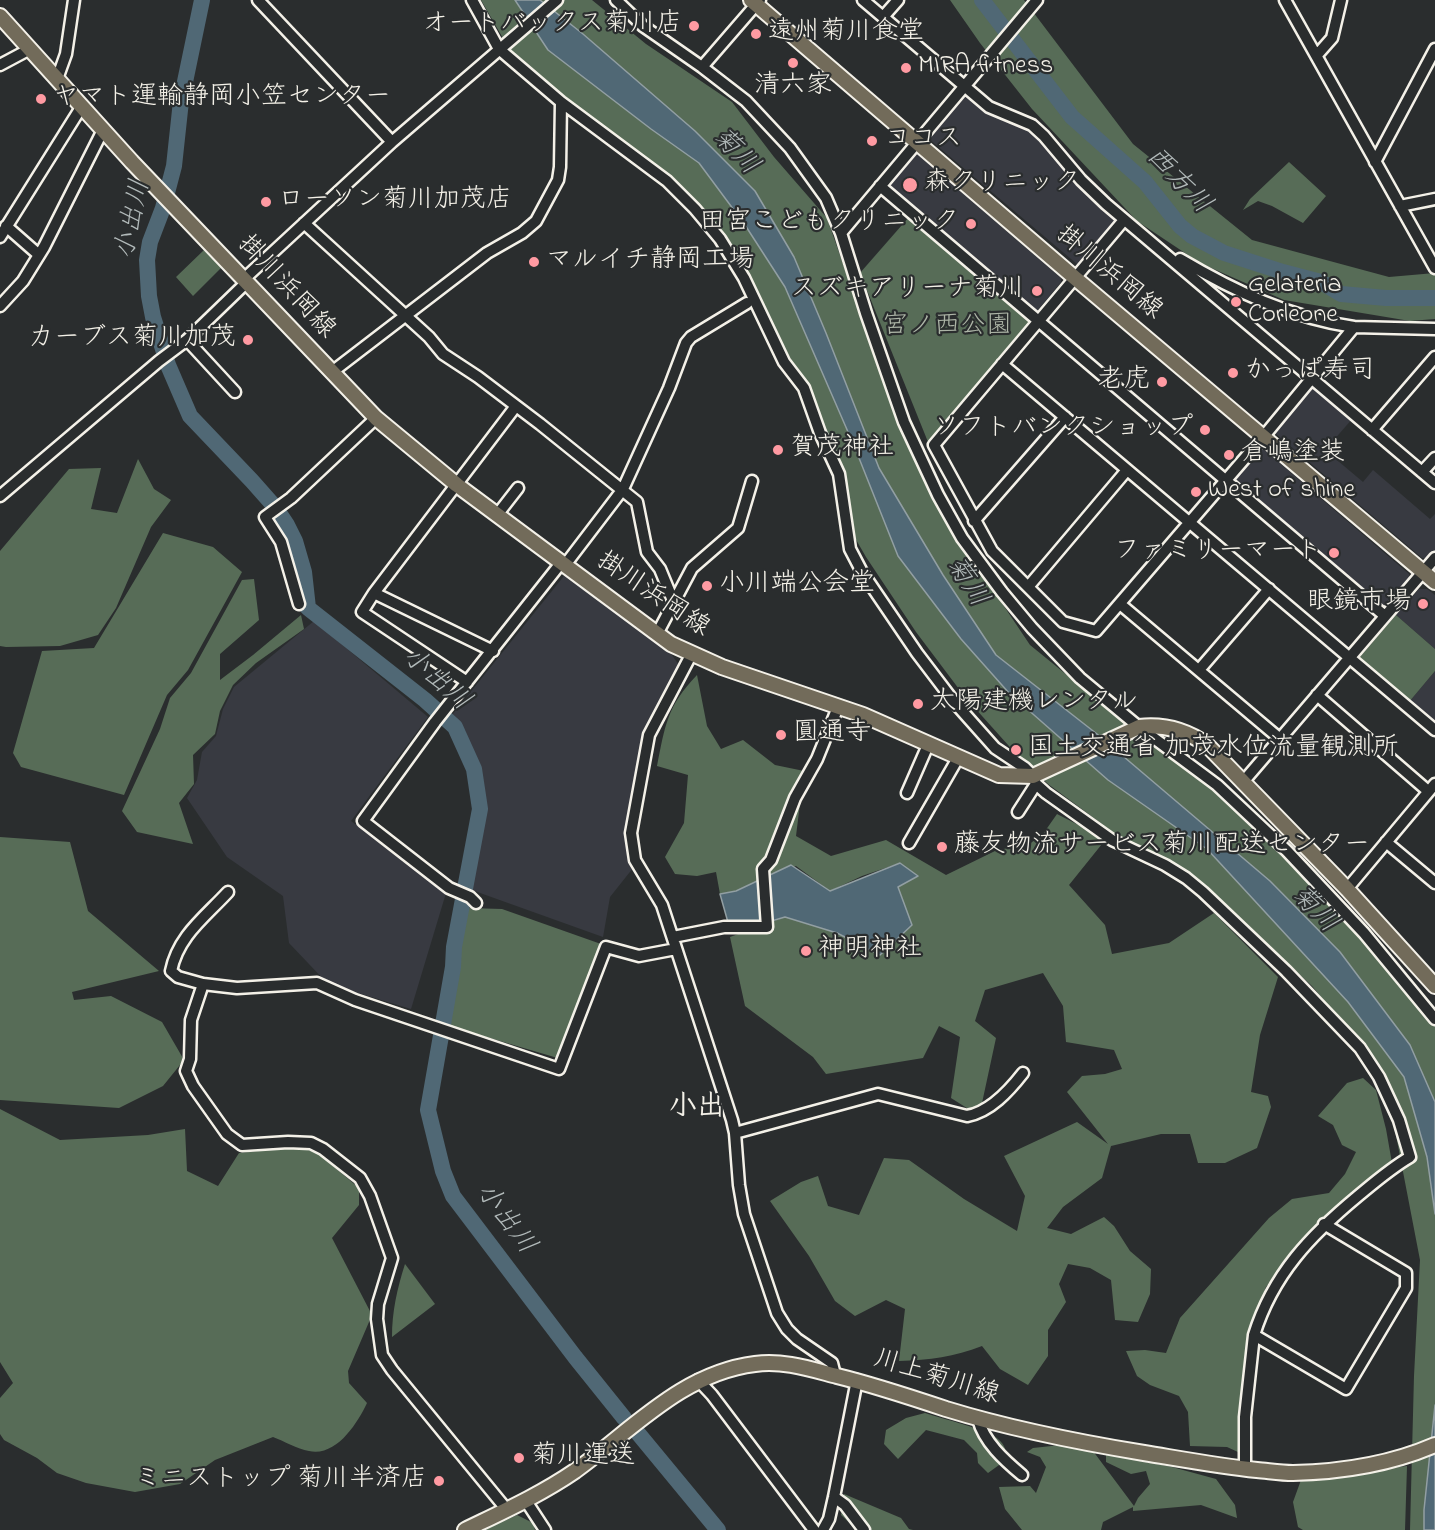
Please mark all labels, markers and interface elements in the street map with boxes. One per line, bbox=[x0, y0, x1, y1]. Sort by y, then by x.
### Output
place label: オートバックス菊川店 bbox=[422, 10, 682, 42]
place label: 遠州菊川食堂 bbox=[768, 18, 924, 50]
marker: オートバックス菊川店 bbox=[687, 19, 701, 33]
marker: 遠州菊川食堂 bbox=[749, 27, 763, 41]
place label: MIRA fitness bbox=[918, 52, 1053, 84]
marker: 清六家 bbox=[786, 56, 800, 70]
marker: MIRA fitness bbox=[899, 61, 913, 75]
place label: 清六家 bbox=[754, 72, 832, 104]
place label: ヤマト運輸静岡小笠センター bbox=[53, 83, 391, 115]
marker: ヤマト運輸静岡小笠センター bbox=[34, 92, 48, 106]
water label: 菊川 bbox=[704, 122, 764, 184]
place label: ココス bbox=[884, 125, 962, 157]
marker: ココス bbox=[865, 134, 879, 148]
water label: 西方川 bbox=[1137, 142, 1217, 222]
place label: 森クリニック bbox=[924, 169, 1080, 201]
marker: 森クリニック bbox=[901, 176, 919, 194]
water label: 小出川 bbox=[111, 177, 159, 263]
place label: ローソン菊川加茂店 bbox=[278, 186, 512, 218]
marker: ローソン菊川加茂店 bbox=[259, 195, 273, 209]
place label: 田宮こどもクリニック bbox=[699, 208, 959, 240]
marker: 田宮こどもクリニック bbox=[964, 217, 978, 231]
street label: 掛川浜岡線 bbox=[1048, 220, 1168, 328]
street label: 掛川浜岡線 bbox=[229, 230, 341, 346]
place label: マルイチ静岡工場 bbox=[546, 246, 754, 278]
marker: マルイチ静岡工場 bbox=[527, 255, 541, 269]
place label: Gelateria Corleone bbox=[1248, 271, 1342, 332]
place label: スズキアリーナ菊川 bbox=[791, 275, 1025, 307]
marker: スズキアリーナ菊川 bbox=[1030, 284, 1044, 298]
marker: Gelateria Corleone bbox=[1229, 295, 1243, 309]
park label: 宮ノ西公園 bbox=[882, 312, 1012, 344]
place label: カーブス菊川加茂 bbox=[28, 324, 236, 356]
marker: カーブス菊川加茂 bbox=[241, 333, 255, 347]
place label: かっぱ寿司 bbox=[1245, 357, 1375, 389]
place label: 老虎 bbox=[1098, 366, 1150, 398]
marker: かっぱ寿司 bbox=[1226, 366, 1240, 380]
marker: 老虎 bbox=[1155, 375, 1169, 389]
place label: ソフトバンクショップ bbox=[933, 414, 1193, 446]
marker: ソフトバンクショップ bbox=[1198, 423, 1212, 437]
place label: 賀茂神社 bbox=[790, 434, 894, 466]
place label: 倉嶋塗装 bbox=[1241, 439, 1345, 471]
marker: 賀茂神社 bbox=[771, 443, 785, 457]
marker: 倉嶋塗装 bbox=[1222, 448, 1236, 462]
place label: West of shine bbox=[1208, 476, 1355, 508]
marker: West of shine bbox=[1189, 485, 1203, 499]
place label: ファミリーマート bbox=[1114, 537, 1322, 569]
marker: ファミリーマート bbox=[1327, 546, 1341, 560]
street label: 掛川浜岡線 bbox=[589, 547, 715, 645]
water label: 菊川 bbox=[937, 552, 993, 614]
place label: 小川端公会堂 bbox=[719, 570, 875, 602]
marker: 小川端公会堂 bbox=[700, 579, 714, 593]
place label: 眼鏡市場 bbox=[1307, 588, 1411, 620]
marker: 眼鏡市場 bbox=[1416, 597, 1430, 611]
water label: 小出川 bbox=[394, 642, 476, 720]
place label: 太陽建機レンタル bbox=[930, 688, 1138, 720]
marker: 太陽建機レンタル bbox=[911, 697, 925, 711]
place label: 圓通寺 bbox=[793, 719, 871, 751]
marker: 圓通寺 bbox=[774, 728, 788, 742]
place label: 国土交通省 加茂水位流量観測所 bbox=[1028, 734, 1398, 766]
marker: 国土交通省 加茂水位流量観測所 bbox=[1009, 743, 1023, 757]
place label: 藤友物流サービス菊川配送センター bbox=[954, 831, 1370, 863]
marker: 藤友物流サービス菊川配送センター bbox=[935, 840, 949, 854]
water label: 菊川 bbox=[1283, 880, 1343, 942]
place label: 神明神社 bbox=[818, 935, 922, 967]
marker: 神明神社 bbox=[799, 944, 813, 958]
district label: 小出 bbox=[669, 1092, 725, 1126]
water label: 小出川 bbox=[467, 1178, 541, 1262]
street label: 川上菊川線 bbox=[869, 1345, 1003, 1413]
place label: 菊川運送 bbox=[531, 1442, 635, 1474]
marker: 菊川運送 bbox=[512, 1451, 526, 1465]
place label: ミニストップ 菊川半済店 bbox=[135, 1465, 427, 1497]
marker: ミニストップ 菊川半済店 bbox=[432, 1474, 446, 1488]

